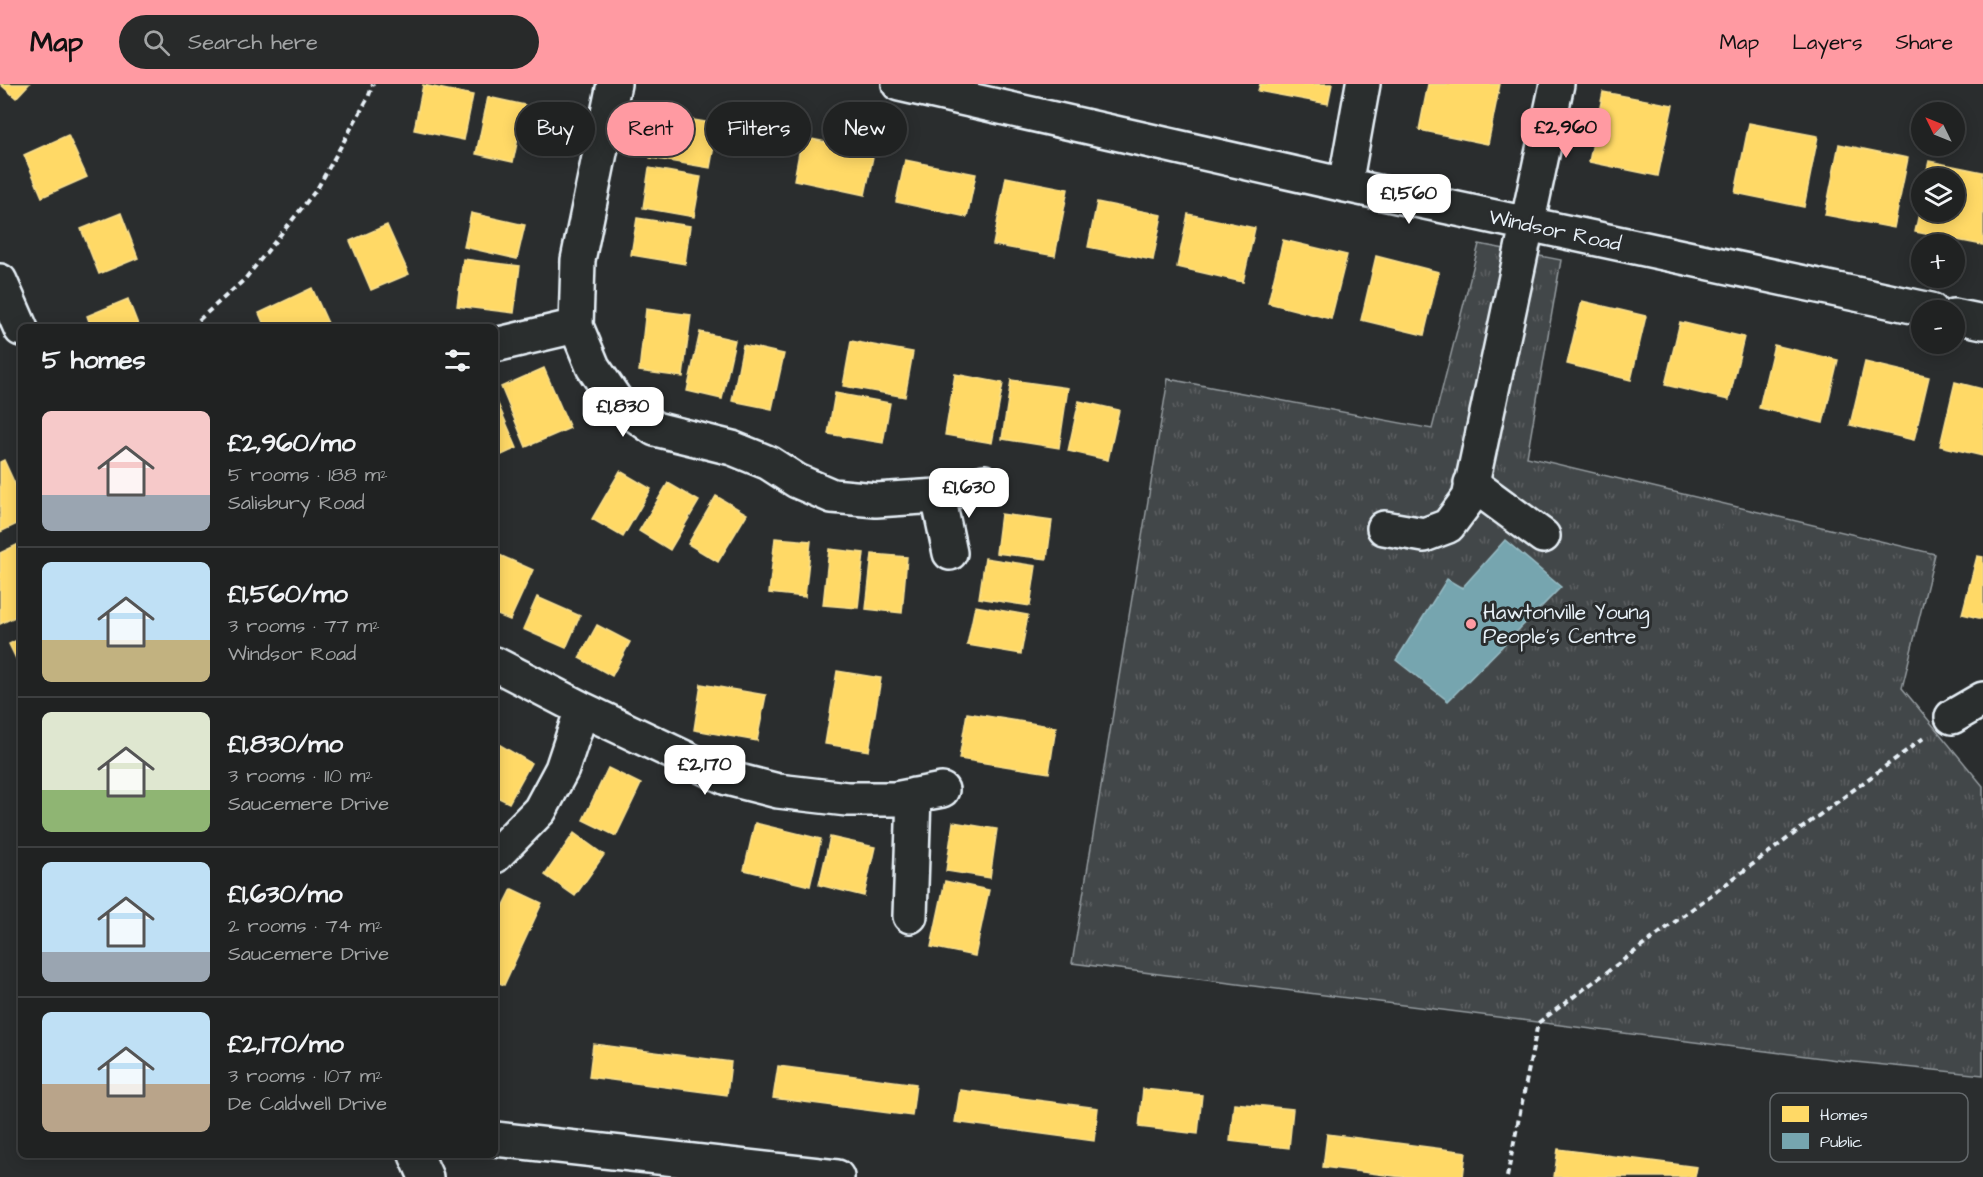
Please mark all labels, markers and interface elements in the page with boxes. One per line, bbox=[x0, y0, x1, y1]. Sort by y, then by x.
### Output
search box bbox=[119, 15, 539, 69]
text: Map bbox=[30, 23, 83, 62]
icon: search bbox=[140, 26, 173, 59]
text: Search here bbox=[188, 27, 318, 58]
text: Map bbox=[1719, 28, 1759, 57]
text: Layers bbox=[1792, 28, 1862, 57]
text: Share bbox=[1895, 28, 1953, 57]
chip: Buy bbox=[516, 102, 595, 156]
chip: Rent bbox=[607, 102, 694, 156]
chip: Filters bbox=[706, 102, 811, 156]
chip: New bbox=[823, 102, 907, 156]
north arrow bbox=[1911, 102, 1965, 156]
map controls bbox=[1911, 102, 1965, 354]
pin: £2,960 bbox=[1517, 108, 1615, 159]
text: £2,960 bbox=[1535, 113, 1597, 141]
button: layers bbox=[1911, 168, 1965, 222]
pin: £1,560 bbox=[1360, 174, 1458, 225]
text: £1,560 bbox=[1381, 179, 1437, 207]
street label: Windsor Road bbox=[1486, 202, 1624, 259]
button: + bbox=[1911, 234, 1965, 288]
button: − bbox=[1911, 300, 1965, 354]
text: 5 homes bbox=[42, 342, 146, 378]
icon: filters bbox=[441, 344, 474, 377]
pin: £1,830 bbox=[574, 387, 672, 438]
text: £1,830 bbox=[597, 392, 649, 420]
text: £2,960/mo bbox=[228, 425, 356, 461]
icon: home bbox=[90, 435, 162, 507]
text: 5 rooms · 188 m² bbox=[228, 461, 388, 489]
pin: £1,630 bbox=[920, 468, 1018, 519]
text: £1,630 bbox=[943, 473, 995, 501]
text: Salisbury Road bbox=[228, 489, 365, 517]
text: £1,560/mo bbox=[228, 576, 348, 612]
icon: home bbox=[90, 586, 162, 658]
place label: Hawtonville Young People's Centre bbox=[1483, 598, 1650, 652]
text: 3 rooms · 77 m² bbox=[228, 612, 380, 640]
marker: Hawtonville Young People's Centre bbox=[1464, 617, 1478, 631]
text: Windsor Road bbox=[228, 640, 356, 668]
text: £1,830/mo bbox=[228, 726, 343, 762]
icon: home bbox=[90, 736, 162, 808]
pin: £2,170 bbox=[656, 745, 754, 796]
text: £2,170 bbox=[678, 750, 732, 778]
text: 3 rooms · 110 m² bbox=[228, 762, 373, 790]
text: Saucemere Drive bbox=[228, 790, 389, 818]
text: £1,630/mo bbox=[228, 876, 343, 912]
icon: home bbox=[90, 886, 162, 958]
text: 2 rooms · 74 m² bbox=[228, 912, 382, 940]
text: Saucemere Drive bbox=[228, 940, 389, 968]
text: £2,170/mo bbox=[228, 1026, 344, 1062]
icon: home bbox=[90, 1036, 162, 1108]
text: 3 rooms · 107 m² bbox=[228, 1062, 383, 1090]
text: De Caldwell Drive bbox=[228, 1090, 387, 1118]
legend bbox=[1770, 1093, 1968, 1162]
text: Homes bbox=[1820, 1104, 1868, 1126]
text: Public bbox=[1820, 1131, 1862, 1153]

